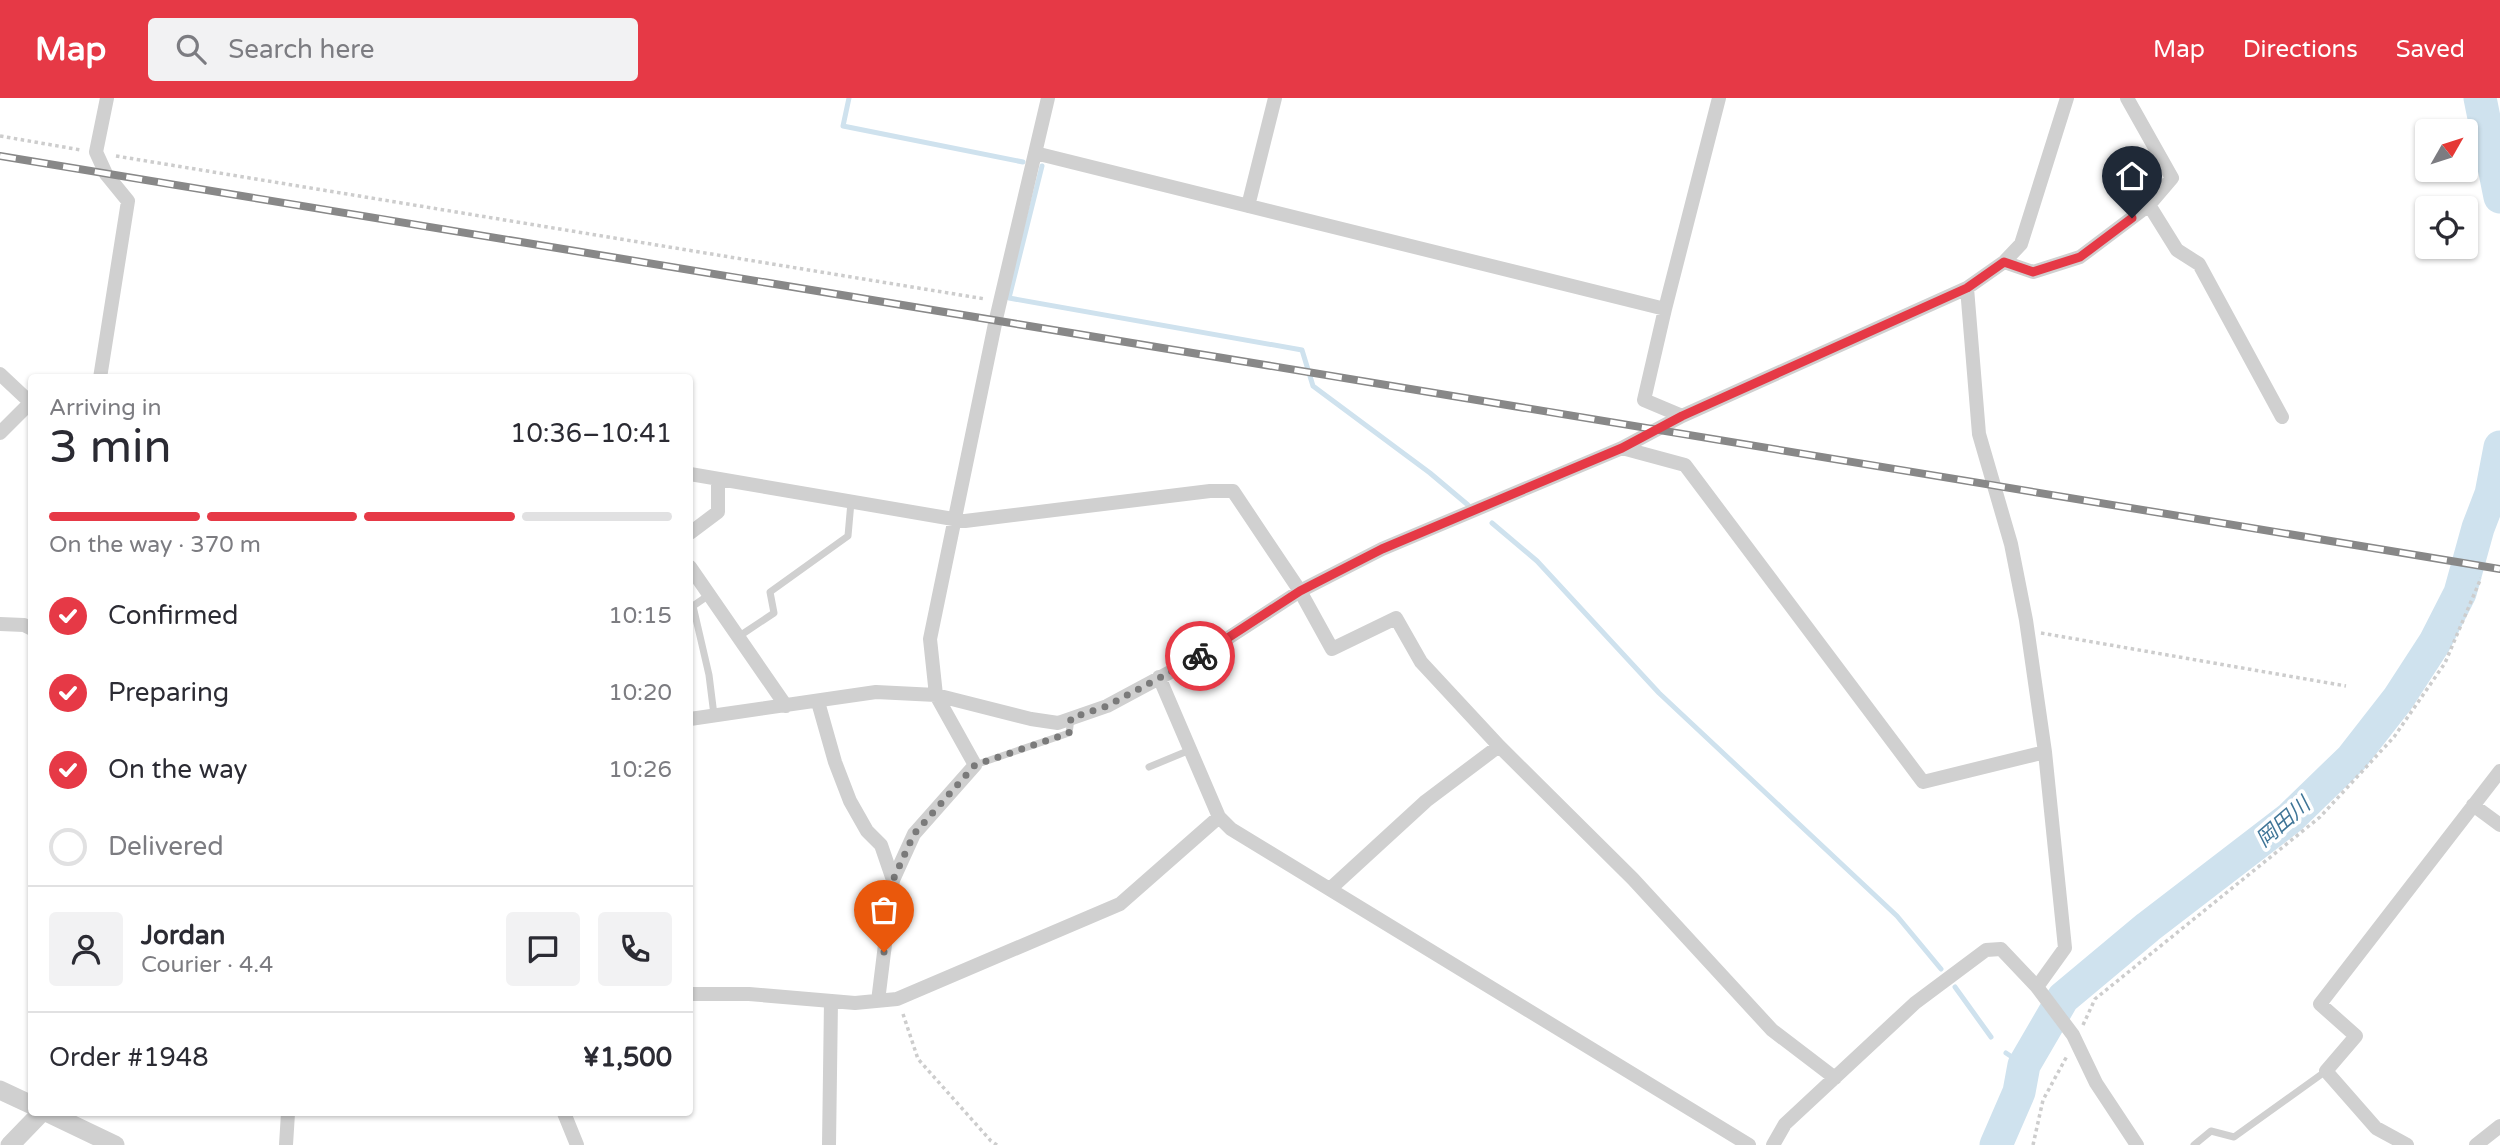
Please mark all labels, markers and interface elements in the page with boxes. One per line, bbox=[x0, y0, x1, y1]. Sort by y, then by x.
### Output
search box bbox=[148, 18, 638, 81]
text: Map bbox=[35, 30, 106, 69]
icon: search bbox=[172, 30, 210, 68]
text: Search here bbox=[228, 34, 374, 65]
text: Map bbox=[2153, 35, 2205, 64]
text: Directions bbox=[2243, 35, 2358, 64]
text: Saved bbox=[2396, 35, 2465, 64]
north arrow bbox=[2415, 119, 2478, 182]
map controls bbox=[2415, 119, 2478, 259]
pin bbox=[2102, 146, 2162, 218]
icon: home bbox=[2113, 157, 2151, 195]
button: locate bbox=[2415, 196, 2478, 259]
text: Arriving in bbox=[49, 394, 162, 422]
text: 10:36–10:41 bbox=[510, 418, 672, 449]
text: 3 min bbox=[49, 420, 172, 475]
text: On the way · 370 m bbox=[49, 531, 261, 559]
icon: check bbox=[49, 597, 87, 635]
text: Confirmed bbox=[108, 600, 238, 631]
text: 10:15 bbox=[608, 602, 672, 630]
courier bbox=[1165, 621, 1235, 691]
icon: bike bbox=[1181, 637, 1219, 675]
icon: check bbox=[49, 674, 87, 712]
text: Preparing bbox=[108, 677, 229, 708]
text: 10:20 bbox=[608, 679, 672, 707]
icon: check bbox=[49, 751, 87, 789]
text: On the way bbox=[108, 754, 248, 785]
text: 10:26 bbox=[608, 756, 672, 784]
water label: 岡田川 bbox=[2251, 791, 2317, 852]
text: Delivered bbox=[108, 831, 224, 862]
pin bbox=[854, 880, 914, 952]
icon: bag bbox=[865, 891, 903, 929]
button: person bbox=[49, 912, 123, 986]
button: chat bbox=[506, 912, 580, 986]
button: phone bbox=[598, 912, 672, 986]
text: Jordan bbox=[141, 920, 225, 951]
text: Courier · 4.4 bbox=[141, 951, 273, 979]
text: Order #1948 bbox=[49, 1042, 209, 1073]
text: ¥1,500 bbox=[583, 1042, 672, 1073]

